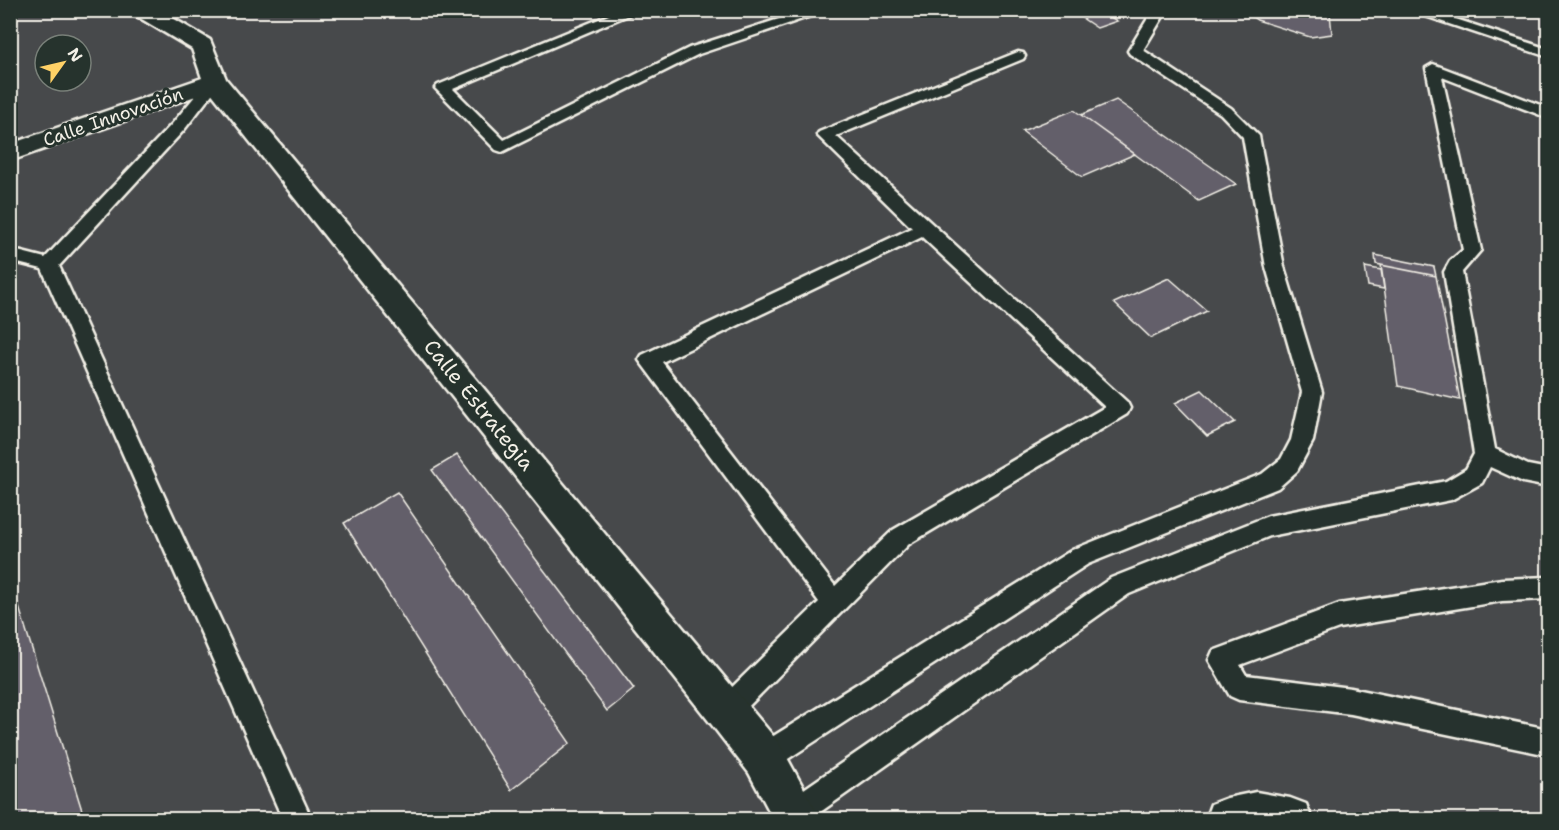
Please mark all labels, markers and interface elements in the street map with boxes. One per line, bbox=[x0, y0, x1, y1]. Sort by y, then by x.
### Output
north arrow bbox=[33, 33, 93, 93]
text: N bbox=[63, 44, 87, 66]
street label: Calle Innovación bbox=[40, 82, 186, 152]
street label: Calle Estrategia bbox=[417, 333, 541, 477]

